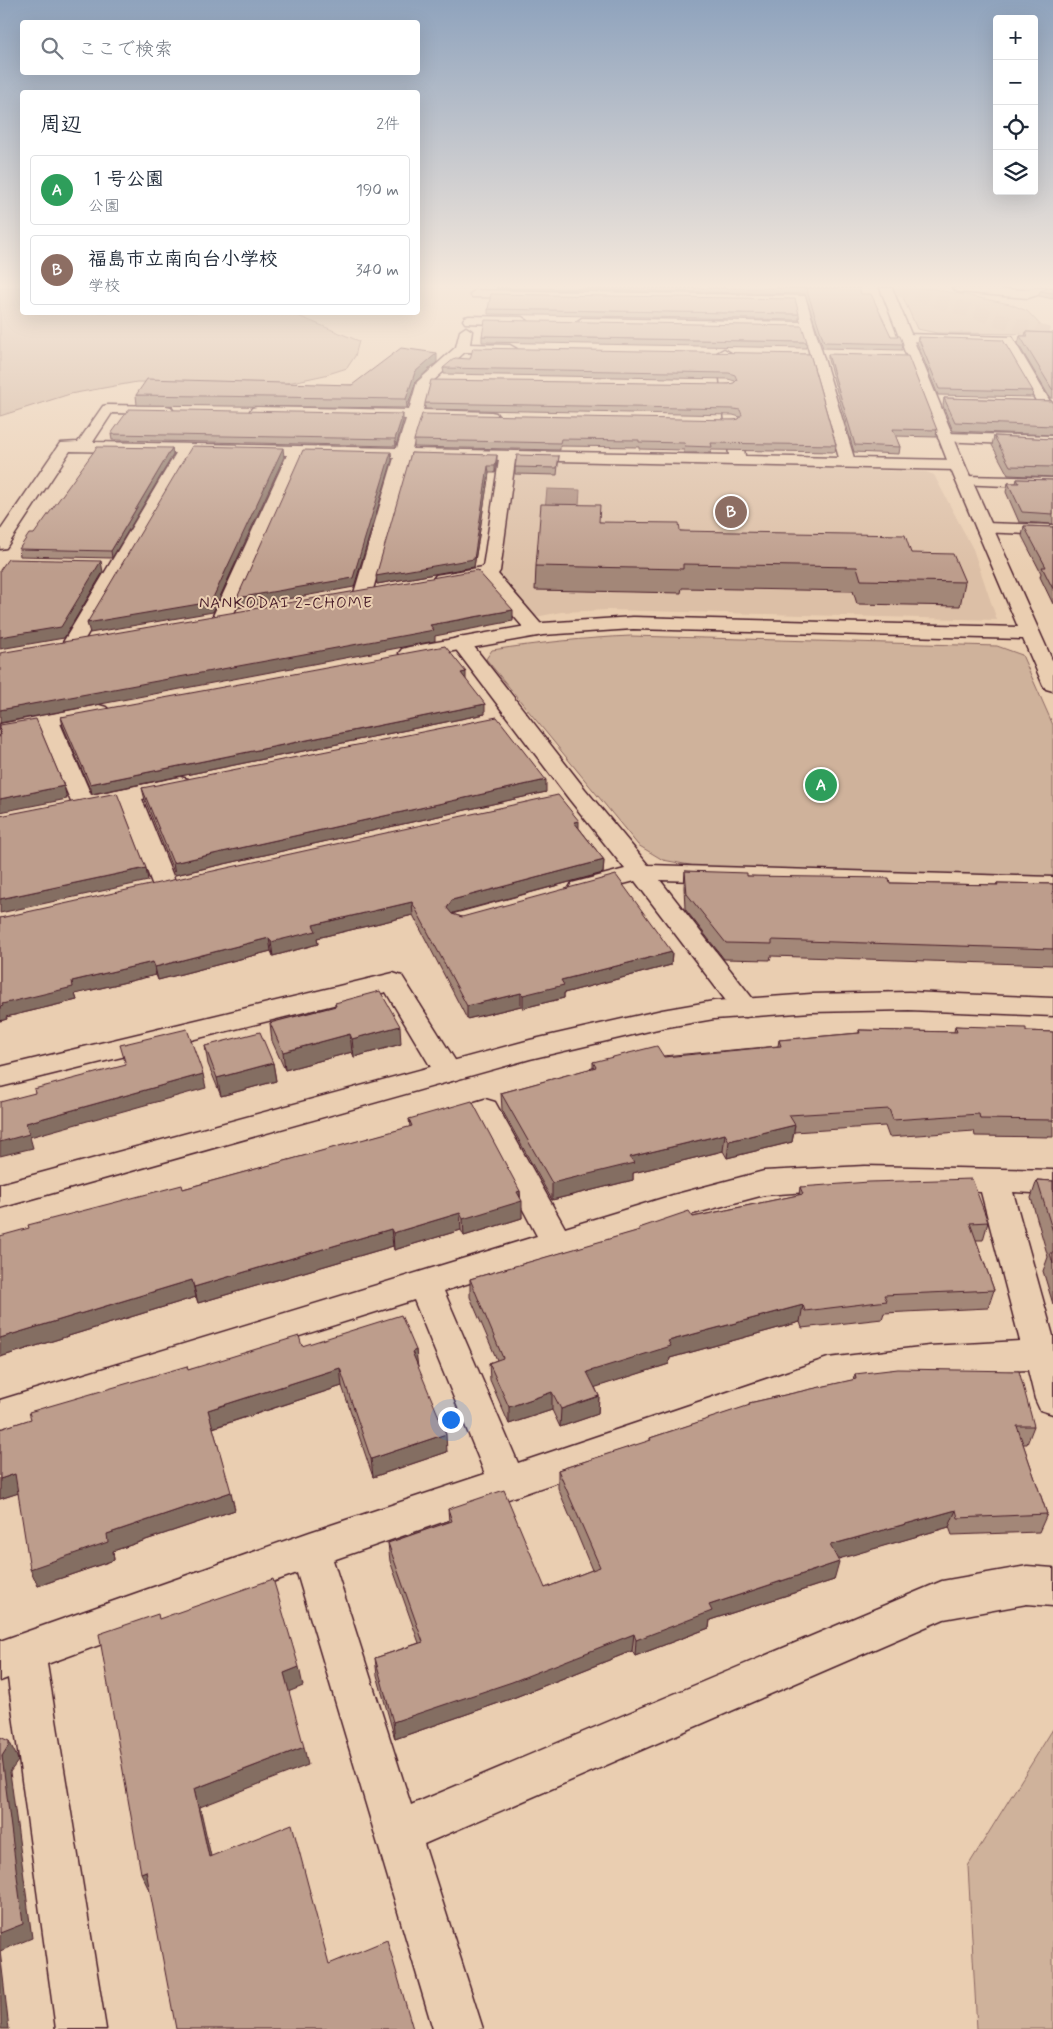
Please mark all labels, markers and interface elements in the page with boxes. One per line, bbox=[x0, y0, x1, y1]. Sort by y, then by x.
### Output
map controls bbox=[993, 15, 1038, 195]
button: + bbox=[993, 15, 1038, 60]
search box bbox=[20, 20, 420, 75]
icon: search bbox=[38, 34, 66, 62]
text: ここで検索 bbox=[78, 37, 173, 62]
button: − bbox=[993, 60, 1038, 105]
button: locate bbox=[993, 105, 1038, 150]
text: 周辺 bbox=[40, 111, 82, 139]
text: 2件 bbox=[376, 114, 400, 135]
button: layers bbox=[993, 150, 1038, 195]
text: １号公園 bbox=[88, 167, 164, 192]
text: A bbox=[52, 180, 62, 201]
text: 190 m bbox=[356, 180, 399, 201]
text: 公園 bbox=[88, 196, 120, 217]
text: 福島市立南向台小学校 bbox=[88, 247, 278, 272]
text: B bbox=[52, 260, 62, 281]
text: 340 m bbox=[355, 260, 399, 281]
text: 学校 bbox=[88, 276, 120, 297]
pin: B bbox=[715, 493, 747, 531]
district label: NANKODAI 2-CHOME bbox=[199, 593, 373, 614]
pin: A bbox=[805, 766, 837, 804]
your location bbox=[438, 1407, 464, 1433]

